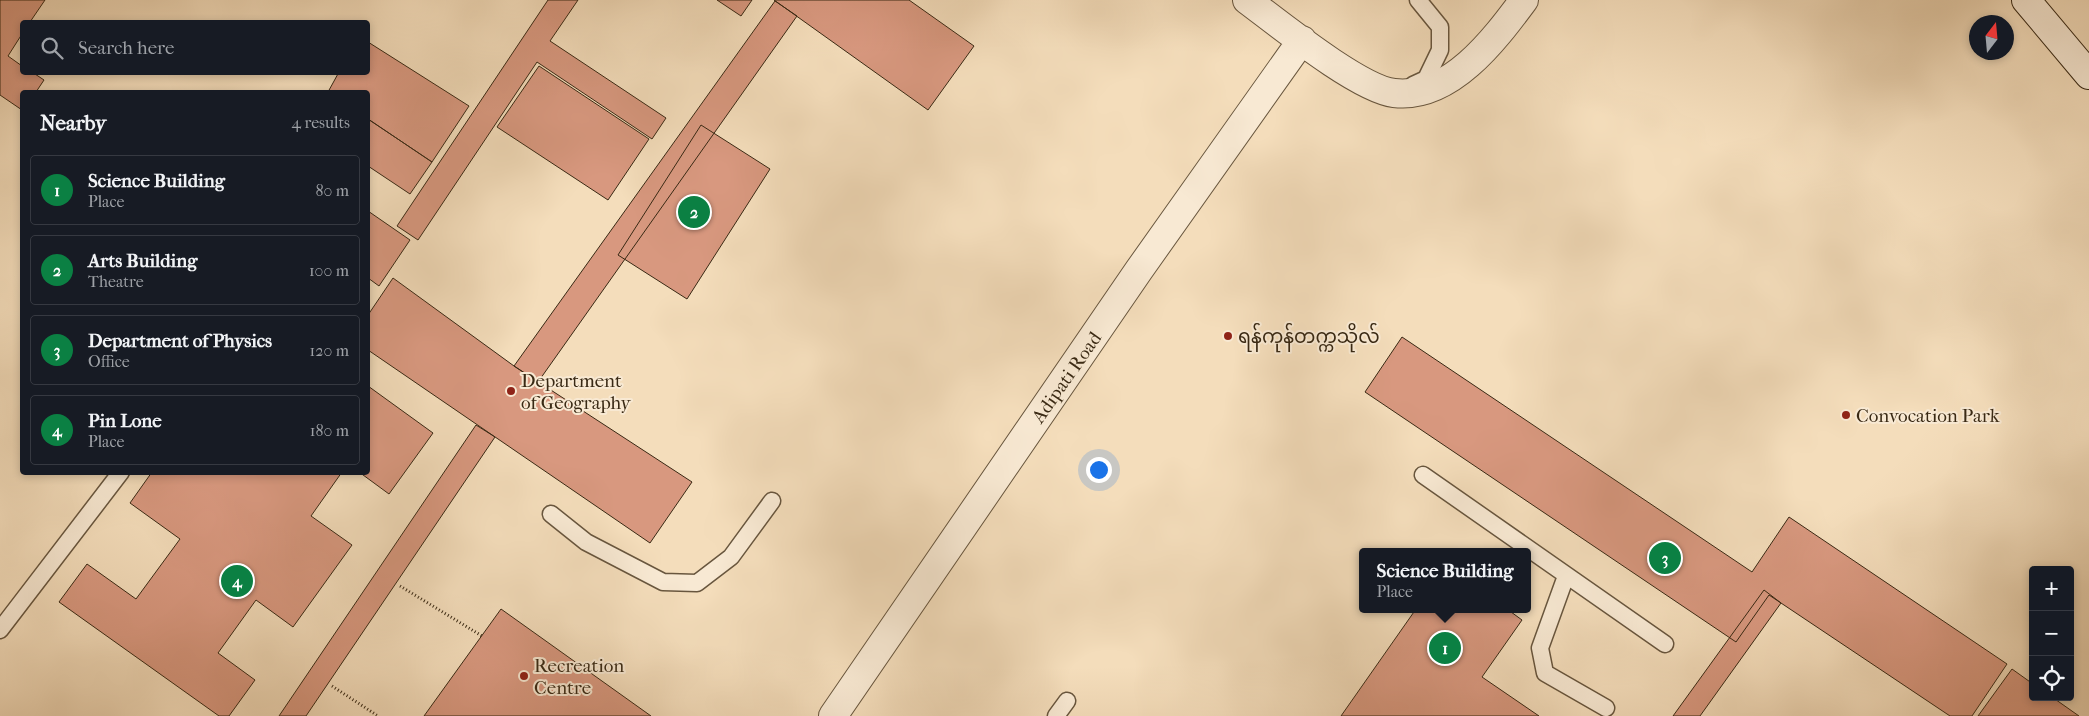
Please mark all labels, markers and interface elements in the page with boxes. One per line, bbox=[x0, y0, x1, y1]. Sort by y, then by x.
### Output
north arrow bbox=[1969, 15, 2014, 60]
search box bbox=[20, 20, 370, 75]
icon: search bbox=[38, 34, 66, 62]
text: Search here bbox=[78, 37, 174, 59]
text: Nearby bbox=[40, 111, 106, 135]
text: 4 results bbox=[292, 113, 350, 132]
text: Science Building bbox=[88, 170, 225, 192]
text: 1 bbox=[54, 181, 60, 200]
text: 80 m bbox=[315, 181, 349, 200]
text: Place bbox=[88, 192, 124, 211]
pin: 2 bbox=[678, 193, 710, 231]
text: Arts Building bbox=[88, 250, 197, 272]
text: 2 bbox=[53, 261, 61, 280]
text: 100 m bbox=[309, 261, 349, 280]
text: Theatre bbox=[88, 272, 144, 291]
place label: ရန်ကုန်တက္ကသိုလ် bbox=[1238, 322, 1380, 353]
street label: Adipati Road bbox=[1027, 327, 1107, 428]
text: Department of Physics bbox=[88, 330, 272, 352]
marker: ရန်ကုန်တက္ကသိုလ် bbox=[1222, 330, 1234, 342]
text: 3 bbox=[54, 341, 60, 360]
text: 120 m bbox=[310, 341, 349, 360]
text: Office bbox=[88, 352, 130, 371]
place label: Department of Geography bbox=[521, 370, 632, 414]
marker: Department of Geography bbox=[505, 385, 517, 397]
place label: Convocation Park bbox=[1856, 405, 2000, 427]
marker: Convocation Park bbox=[1840, 409, 1852, 421]
text: Pin Lone bbox=[88, 410, 162, 432]
text: 4 bbox=[52, 421, 62, 440]
text: 180 m bbox=[310, 421, 349, 440]
text: Place bbox=[88, 432, 124, 451]
your location bbox=[1086, 457, 1112, 483]
pin: 3 bbox=[1649, 539, 1681, 577]
popup bbox=[1359, 548, 1531, 613]
text: Science Building bbox=[1377, 560, 1513, 582]
pin: 4 bbox=[221, 562, 253, 600]
map controls bbox=[2029, 566, 2074, 701]
button: + bbox=[2029, 566, 2074, 611]
text: Place bbox=[1377, 582, 1413, 601]
button: − bbox=[2029, 611, 2074, 656]
pin: 1 bbox=[1429, 629, 1461, 667]
place label: Recreation Centre bbox=[534, 655, 624, 699]
button: locate bbox=[2029, 656, 2074, 701]
marker: Recreation Centre bbox=[518, 670, 530, 682]

